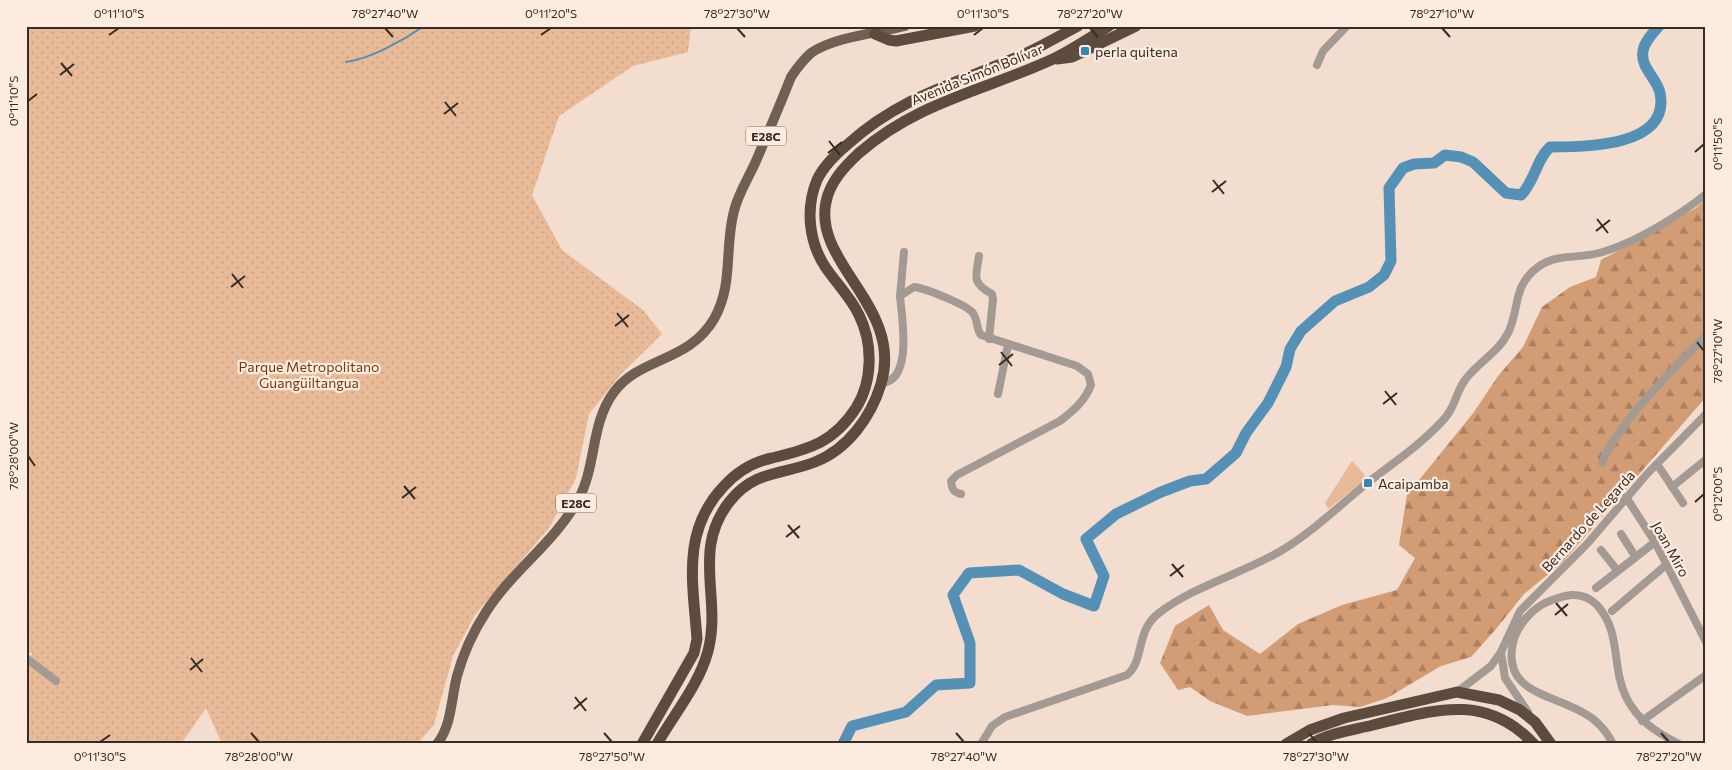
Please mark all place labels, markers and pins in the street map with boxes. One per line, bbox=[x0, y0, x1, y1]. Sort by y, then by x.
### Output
place label: perla quitena bbox=[1095, 43, 1178, 60]
marker: perla quitena bbox=[1079, 45, 1091, 57]
place label: Acaipamba bbox=[1378, 475, 1449, 492]
marker: Acaipamba bbox=[1362, 477, 1374, 489]

